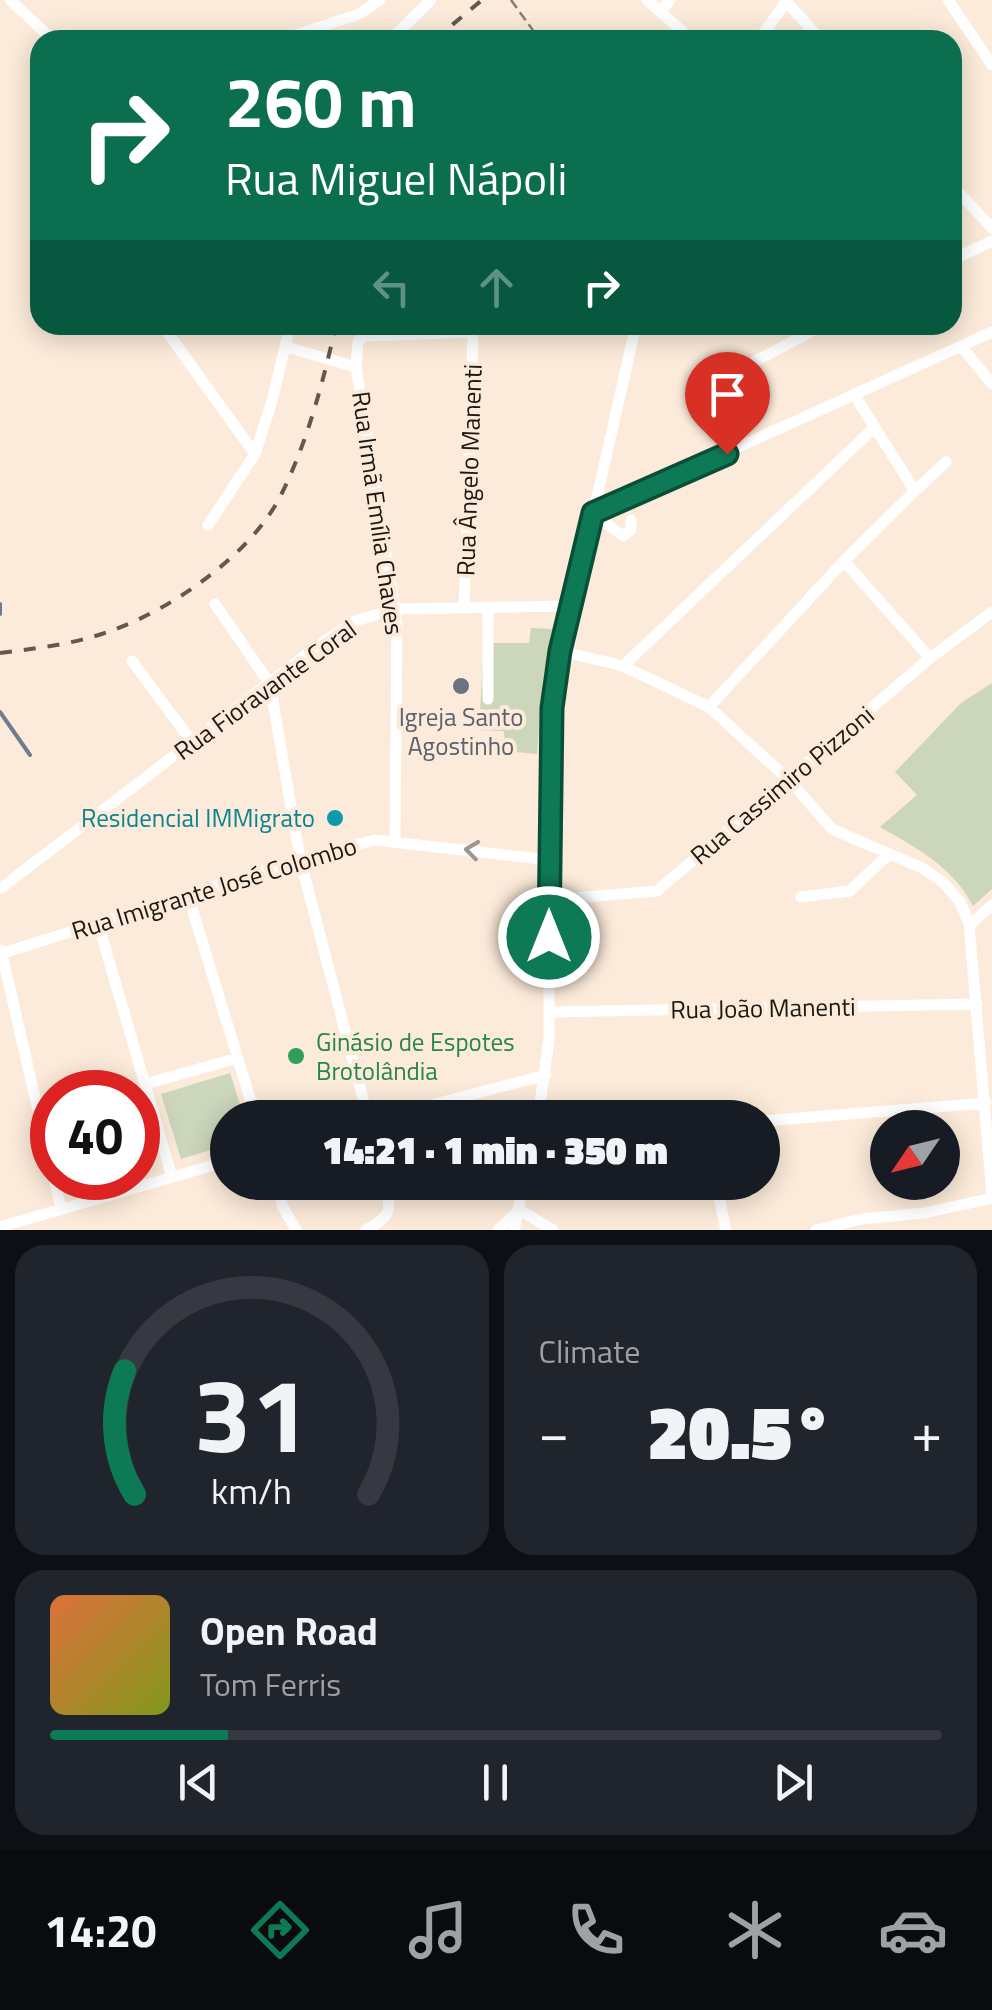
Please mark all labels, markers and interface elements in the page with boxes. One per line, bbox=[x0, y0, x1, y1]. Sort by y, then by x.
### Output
text: 260 m bbox=[225, 48, 417, 154]
icon: right bbox=[60, 70, 190, 200]
text: Rua Miguel Nápoli bbox=[225, 144, 567, 212]
icon: left bbox=[364, 260, 419, 315]
icon: ahead bbox=[469, 260, 524, 315]
icon: right bbox=[574, 260, 629, 315]
pin bbox=[685, 352, 770, 455]
street label: Rua Ângelo Manenti bbox=[446, 363, 492, 577]
icon: arrive bbox=[700, 367, 755, 422]
street label: Rua Irmã Emília Chaves bbox=[342, 389, 414, 637]
street label: Rua Fioravante Coral bbox=[166, 611, 364, 769]
marker: Igreja Santo Agostinho bbox=[450, 675, 472, 697]
street label: Rua Cassimiro Pizzoni bbox=[682, 697, 882, 873]
place label: Igreja Santo Agostinho bbox=[399, 698, 523, 765]
place label: Residencial IMMigrato bbox=[81, 799, 315, 837]
marker: Residencial IMMigrato bbox=[324, 807, 346, 829]
street label: Rua Imigrante José Colombo bbox=[67, 827, 361, 949]
one-way arrow bbox=[464, 840, 480, 861]
position arrow bbox=[497, 885, 601, 989]
street label: Rua João Manenti bbox=[670, 987, 856, 1029]
place label: Ginásio de Espotes Brotolândia bbox=[316, 1023, 515, 1090]
marker: Ginásio de Espotes Brotolândia bbox=[285, 1045, 307, 1067]
speed limit sign: 40 bbox=[30, 1070, 160, 1200]
north arrow bbox=[870, 1110, 960, 1200]
map controls bbox=[870, 1110, 960, 1200]
text: 14:21 · 1 min · 350 m bbox=[322, 1121, 668, 1179]
text: Climate bbox=[539, 1327, 640, 1375]
text: 31 bbox=[194, 1334, 310, 1492]
text: 20.5° bbox=[647, 1374, 833, 1488]
text: − bbox=[539, 1390, 569, 1473]
text: + bbox=[911, 1390, 942, 1473]
text: km/h bbox=[211, 1463, 292, 1518]
text: Open Road bbox=[200, 1602, 378, 1660]
text: Tom Ferris bbox=[200, 1660, 341, 1708]
icon: previous bbox=[171, 1755, 226, 1810]
icon: pause bbox=[468, 1755, 523, 1810]
icon: next bbox=[766, 1755, 821, 1810]
icon: directions bbox=[245, 1895, 315, 1965]
icon: music bbox=[403, 1895, 473, 1965]
icon: phone bbox=[561, 1895, 631, 1965]
icon: climate bbox=[720, 1895, 790, 1965]
icon: car bbox=[878, 1895, 948, 1965]
text: 14:20 bbox=[44, 1896, 156, 1964]

